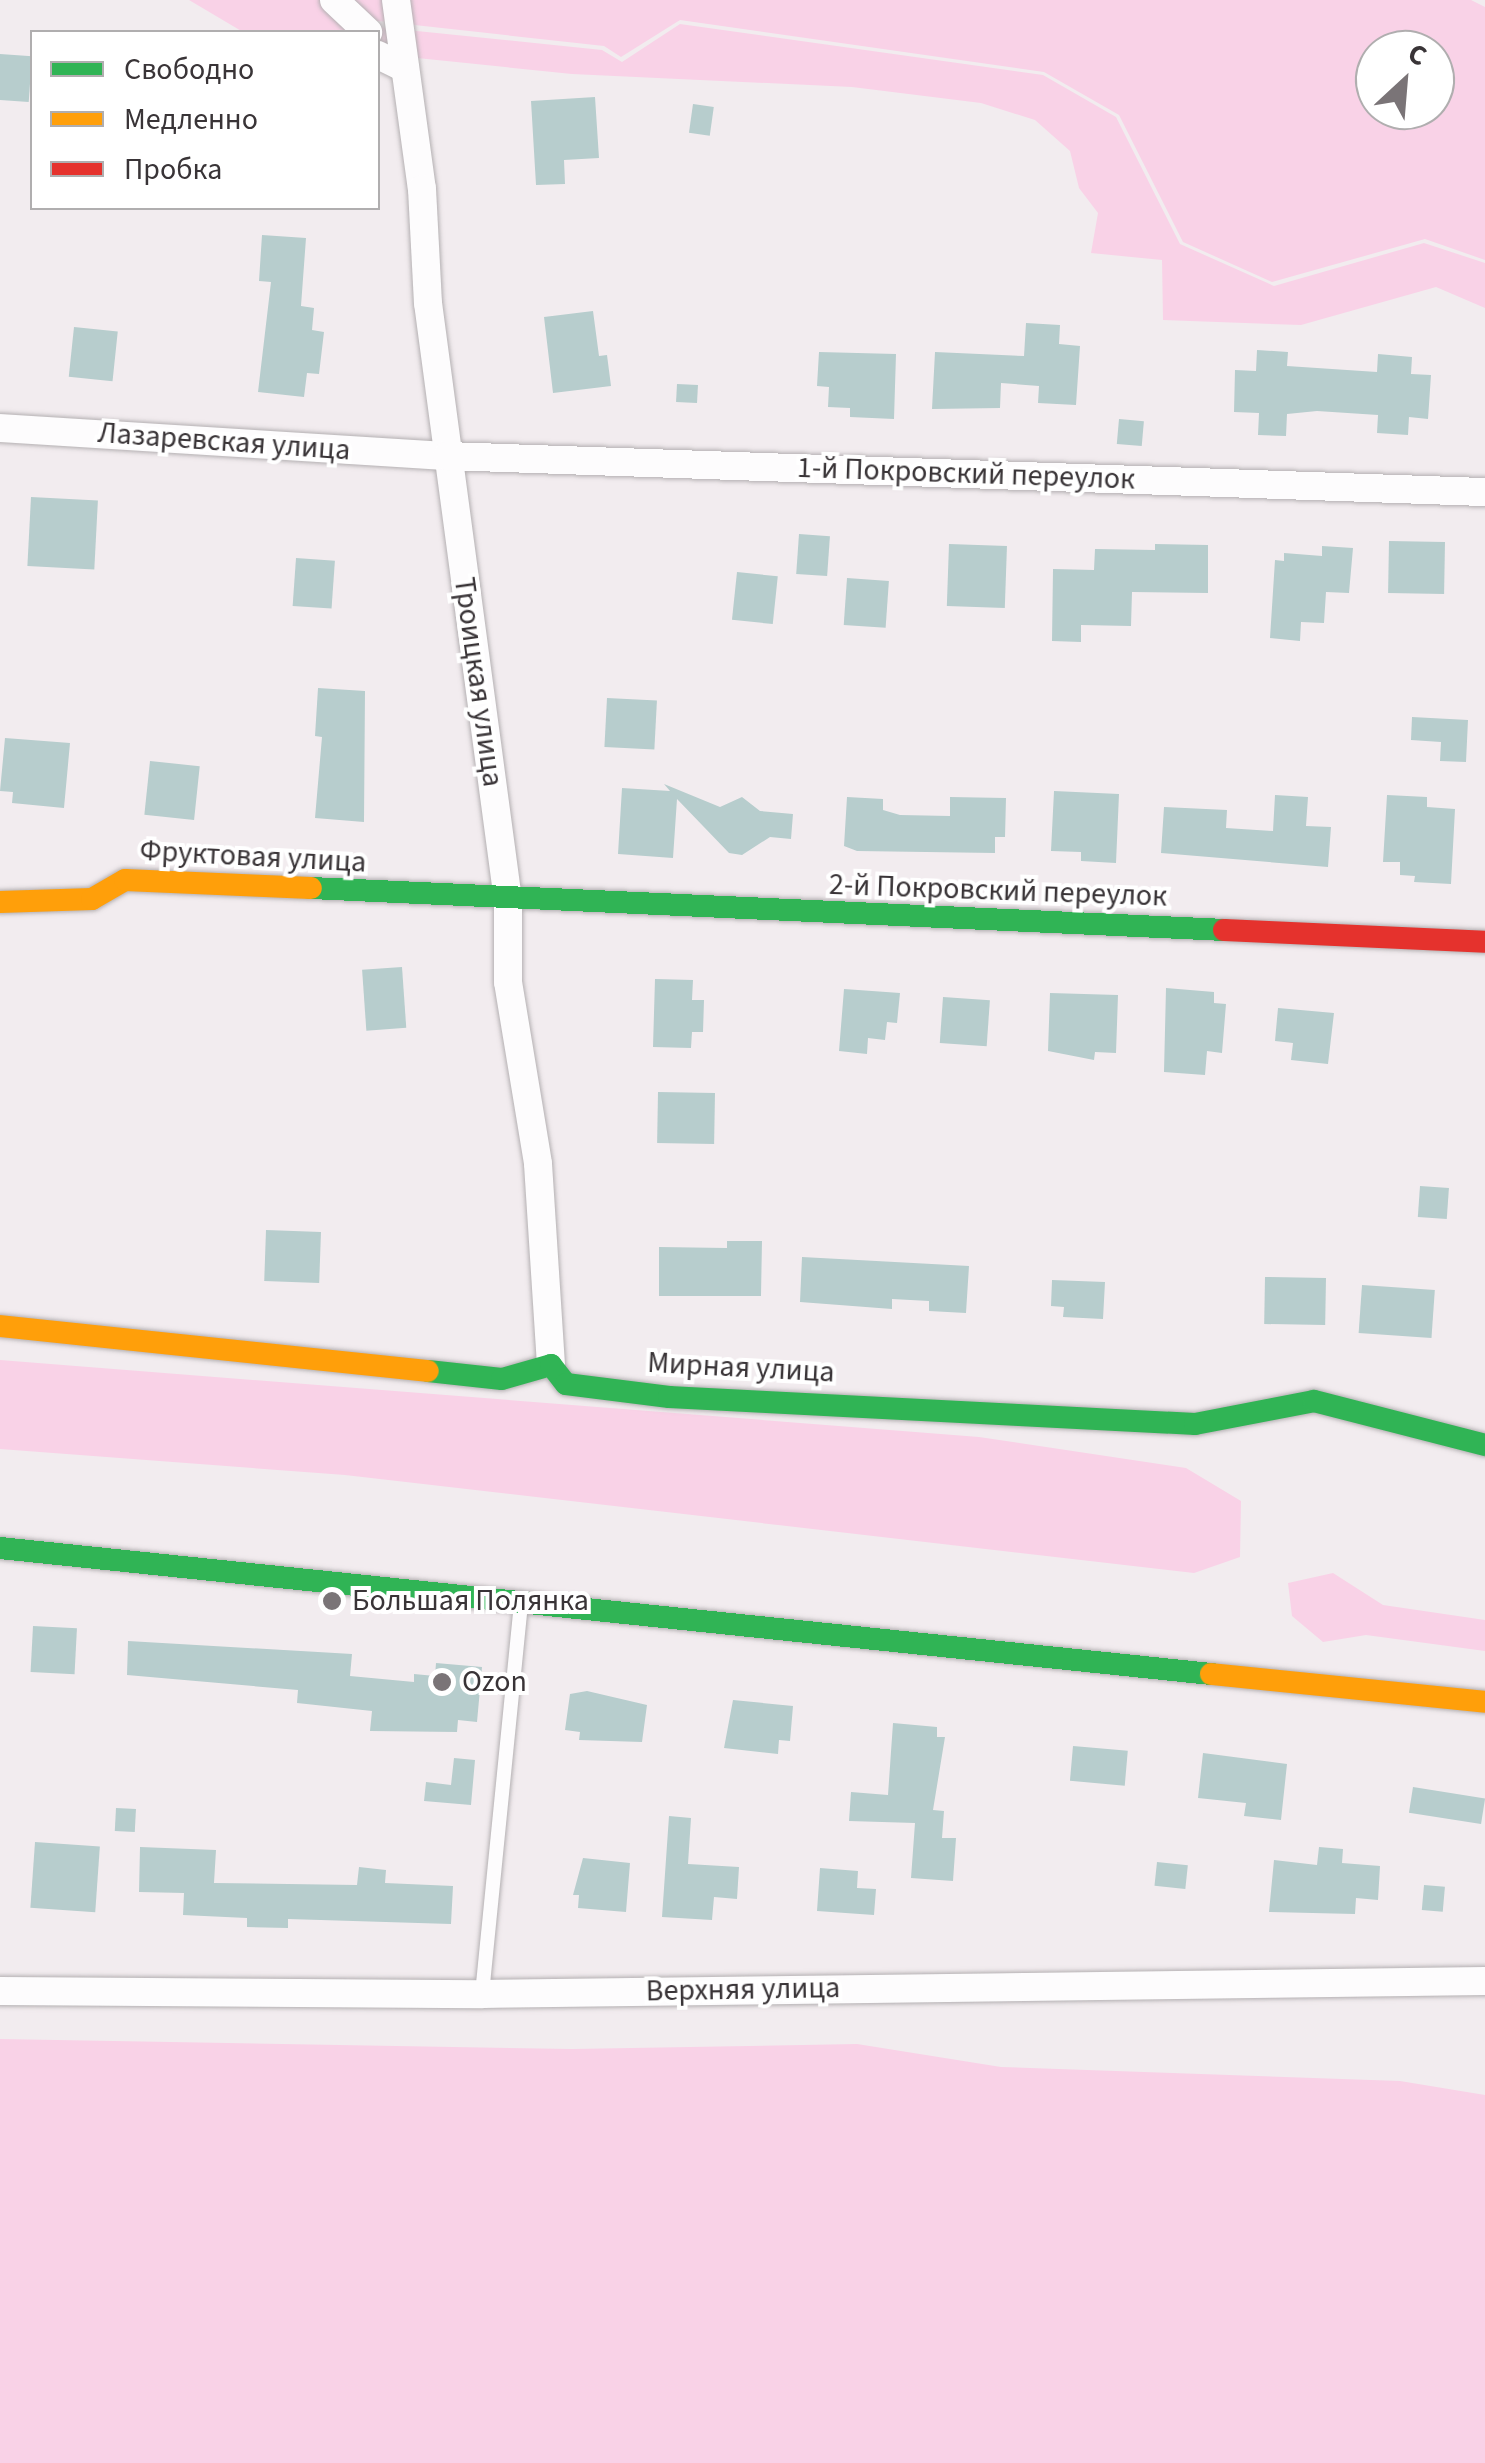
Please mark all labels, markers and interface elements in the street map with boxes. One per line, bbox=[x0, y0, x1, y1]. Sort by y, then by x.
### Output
legend bbox=[30, 30, 380, 210]
north arrow bbox=[1355, 30, 1455, 130]
text: С bbox=[1401, 33, 1433, 76]
text: Свободно bbox=[124, 48, 254, 91]
text: Медленно bbox=[124, 98, 258, 141]
text: Пробка bbox=[124, 148, 222, 191]
street label: Лазаревская улица bbox=[97, 415, 351, 469]
street label: 1-й Покровский переулок bbox=[796, 450, 1136, 498]
street label: Троицкая улица bbox=[445, 575, 511, 789]
street label: Фруктовая улица bbox=[139, 833, 367, 881]
street label: 2-й Покровский переулок bbox=[828, 867, 1168, 915]
street label: Мирная улица bbox=[646, 1345, 836, 1391]
place label: Большая Полянка bbox=[352, 1583, 589, 1619]
marker: Большая Полянка bbox=[321, 1590, 343, 1612]
place label: Ozon bbox=[462, 1664, 527, 1700]
marker: Ozon bbox=[431, 1671, 453, 1693]
street label: Верхняя улица bbox=[645, 1970, 841, 2010]

